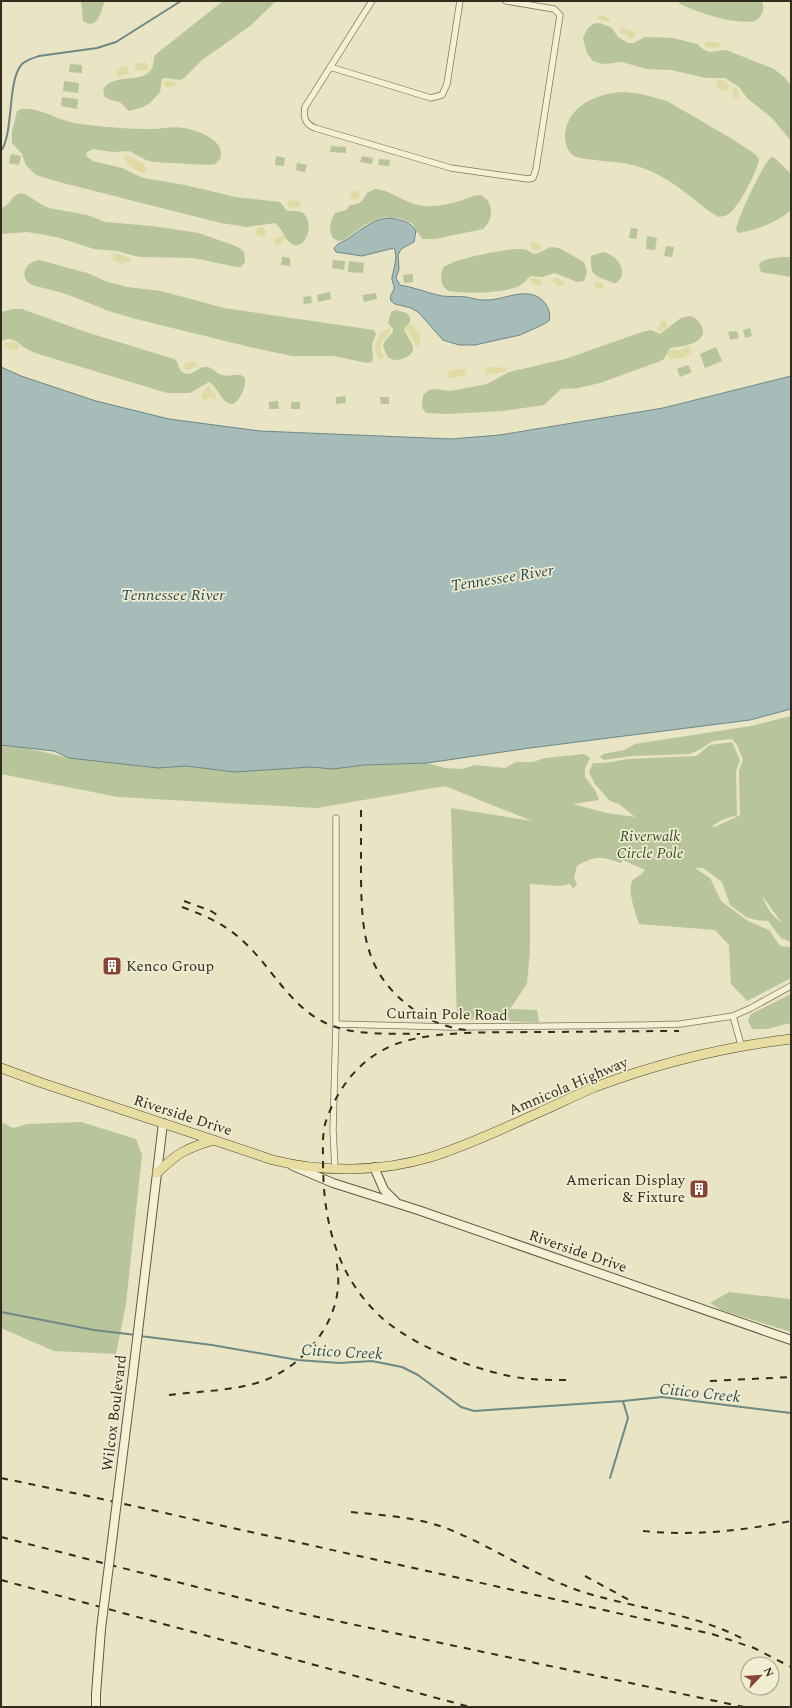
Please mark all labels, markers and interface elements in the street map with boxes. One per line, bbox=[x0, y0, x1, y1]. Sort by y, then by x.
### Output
water label: Tennessee River bbox=[449, 558, 556, 598]
water label: Tennessee River bbox=[121, 583, 225, 607]
park label: Riverwalk Circle Pole bbox=[617, 825, 684, 865]
building icon: Kenco Group bbox=[101, 955, 123, 977]
place label: Kenco Group bbox=[126, 955, 214, 978]
street label: Curtain Pole Road bbox=[386, 1002, 508, 1027]
street label: Amnicola Highway bbox=[505, 1051, 632, 1122]
street label: Riverside Drive bbox=[131, 1089, 235, 1142]
place label: American Display & Fixture bbox=[566, 1169, 686, 1209]
building icon: American Display & Fixture bbox=[688, 1178, 710, 1200]
street label: Riverside Drive bbox=[526, 1224, 630, 1279]
water label: Citico Creek bbox=[301, 1338, 384, 1366]
street label: Wilcox Boulevard bbox=[96, 1354, 133, 1473]
water label: Citico Creek bbox=[658, 1377, 742, 1409]
north arrow bbox=[740, 1656, 780, 1696]
text: N bbox=[759, 1664, 778, 1680]

